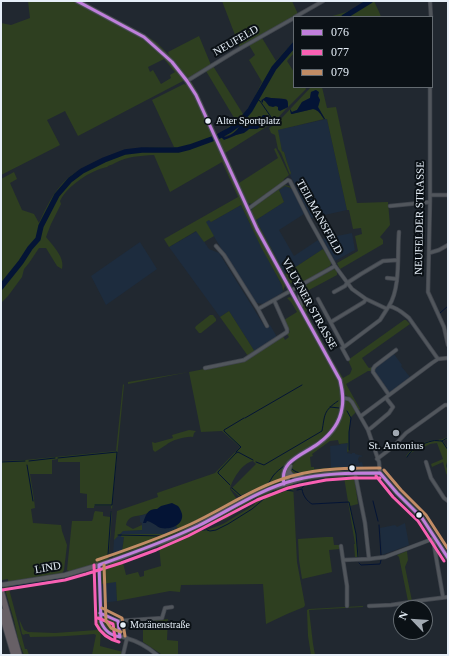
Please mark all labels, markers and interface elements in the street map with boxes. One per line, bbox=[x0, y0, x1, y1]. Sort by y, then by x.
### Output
legend bbox=[293, 16, 433, 88]
street label: NEUFELD bbox=[211, 23, 261, 59]
text: 076 bbox=[331, 25, 349, 39]
text: 077 bbox=[331, 45, 349, 59]
text: 079 bbox=[331, 65, 349, 79]
place label: Alter Sportplatz bbox=[216, 115, 280, 127]
marker: Alter Sportplatz bbox=[203, 116, 213, 126]
street label: NEUFELDER STRASSE bbox=[412, 161, 428, 275]
street label: TEILMANSFELD bbox=[293, 177, 345, 257]
street label: VLUYNER STRASSE bbox=[278, 256, 340, 352]
marker: St. Antonius bbox=[391, 428, 401, 438]
place label: St. Antonius bbox=[368, 439, 424, 453]
unlabelled marker bbox=[347, 463, 357, 473]
unlabelled marker bbox=[414, 510, 424, 520]
street label: LIND bbox=[34, 559, 62, 577]
north arrow bbox=[393, 600, 433, 640]
text: N bbox=[396, 609, 410, 621]
place label: Moränenstraße bbox=[130, 619, 190, 631]
marker: Moränenstraße bbox=[118, 620, 128, 630]

